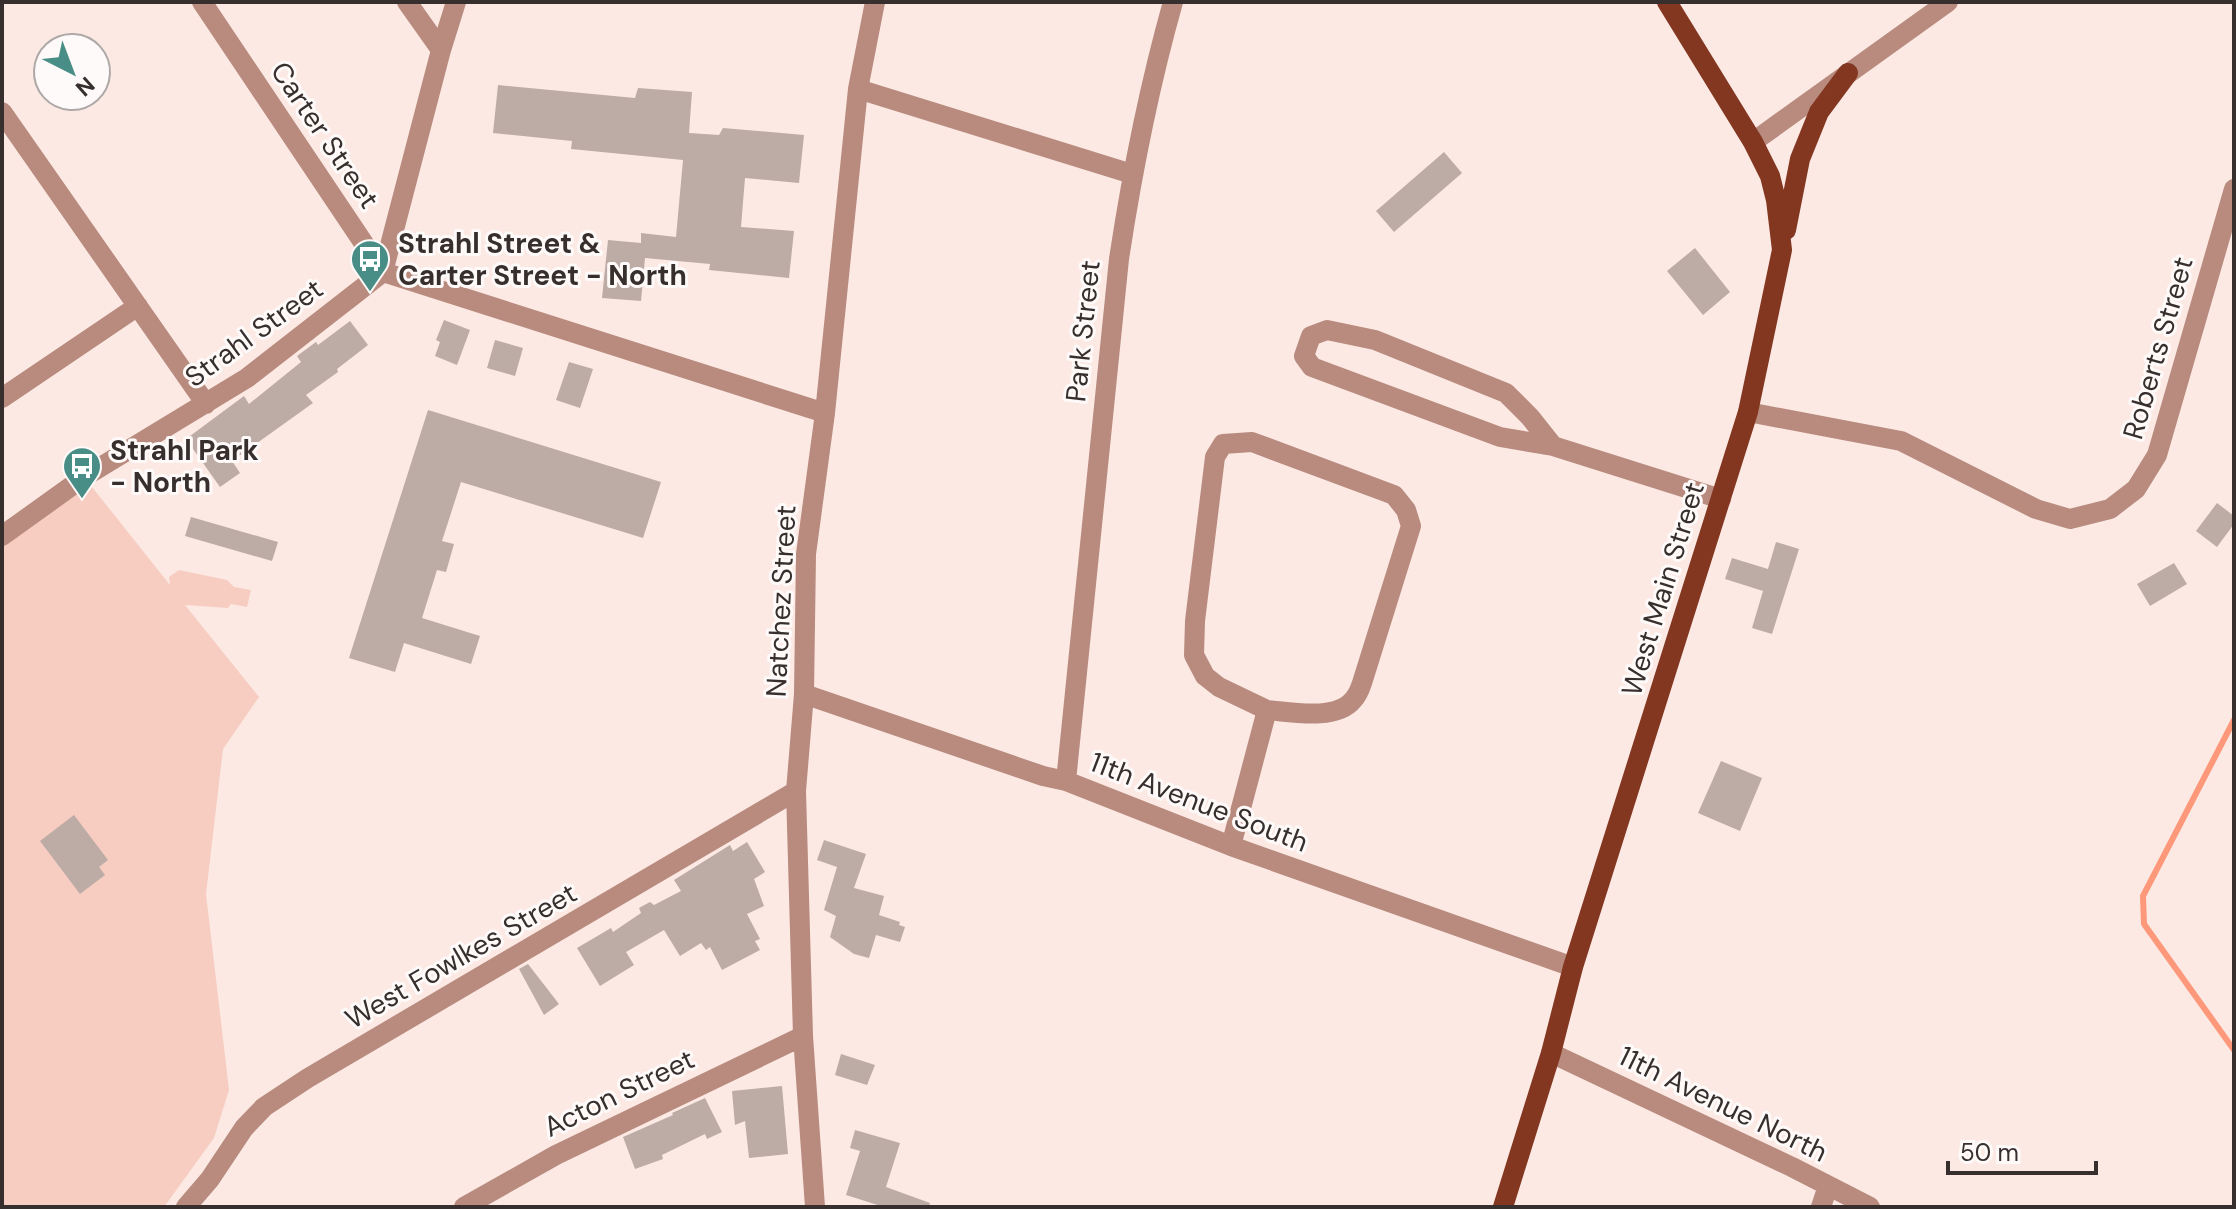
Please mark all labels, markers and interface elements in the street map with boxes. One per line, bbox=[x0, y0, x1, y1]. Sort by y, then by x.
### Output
north arrow bbox=[32, 32, 112, 112]
street label: Carter Street bbox=[262, 54, 388, 216]
text: N bbox=[69, 70, 101, 103]
place label: Strahl Street & Carter Street - North bbox=[398, 225, 687, 294]
bus stop icon: Strahl Street & Carter Street - North bbox=[349, 238, 391, 293]
street label: Roberts Street bbox=[2114, 253, 2202, 443]
street label: Park Street bbox=[1057, 258, 1109, 404]
street label: Strahl Street bbox=[178, 270, 330, 396]
place label: Strahl Park - North bbox=[110, 432, 259, 501]
bus stop icon: Strahl Park - North bbox=[61, 445, 103, 500]
street label: West Main Street bbox=[1613, 478, 1713, 700]
street label: Natchez Street bbox=[757, 504, 805, 698]
street label: 11th Avenue South bbox=[1085, 743, 1313, 861]
street label: West Fowlkes Street bbox=[339, 875, 583, 1037]
street label: 11th Avenue North bbox=[1612, 1037, 1834, 1171]
street label: Acton Street bbox=[537, 1041, 701, 1145]
scale bar bbox=[1948, 1125, 2096, 1175]
text: 50 m bbox=[1960, 1137, 2019, 1168]

